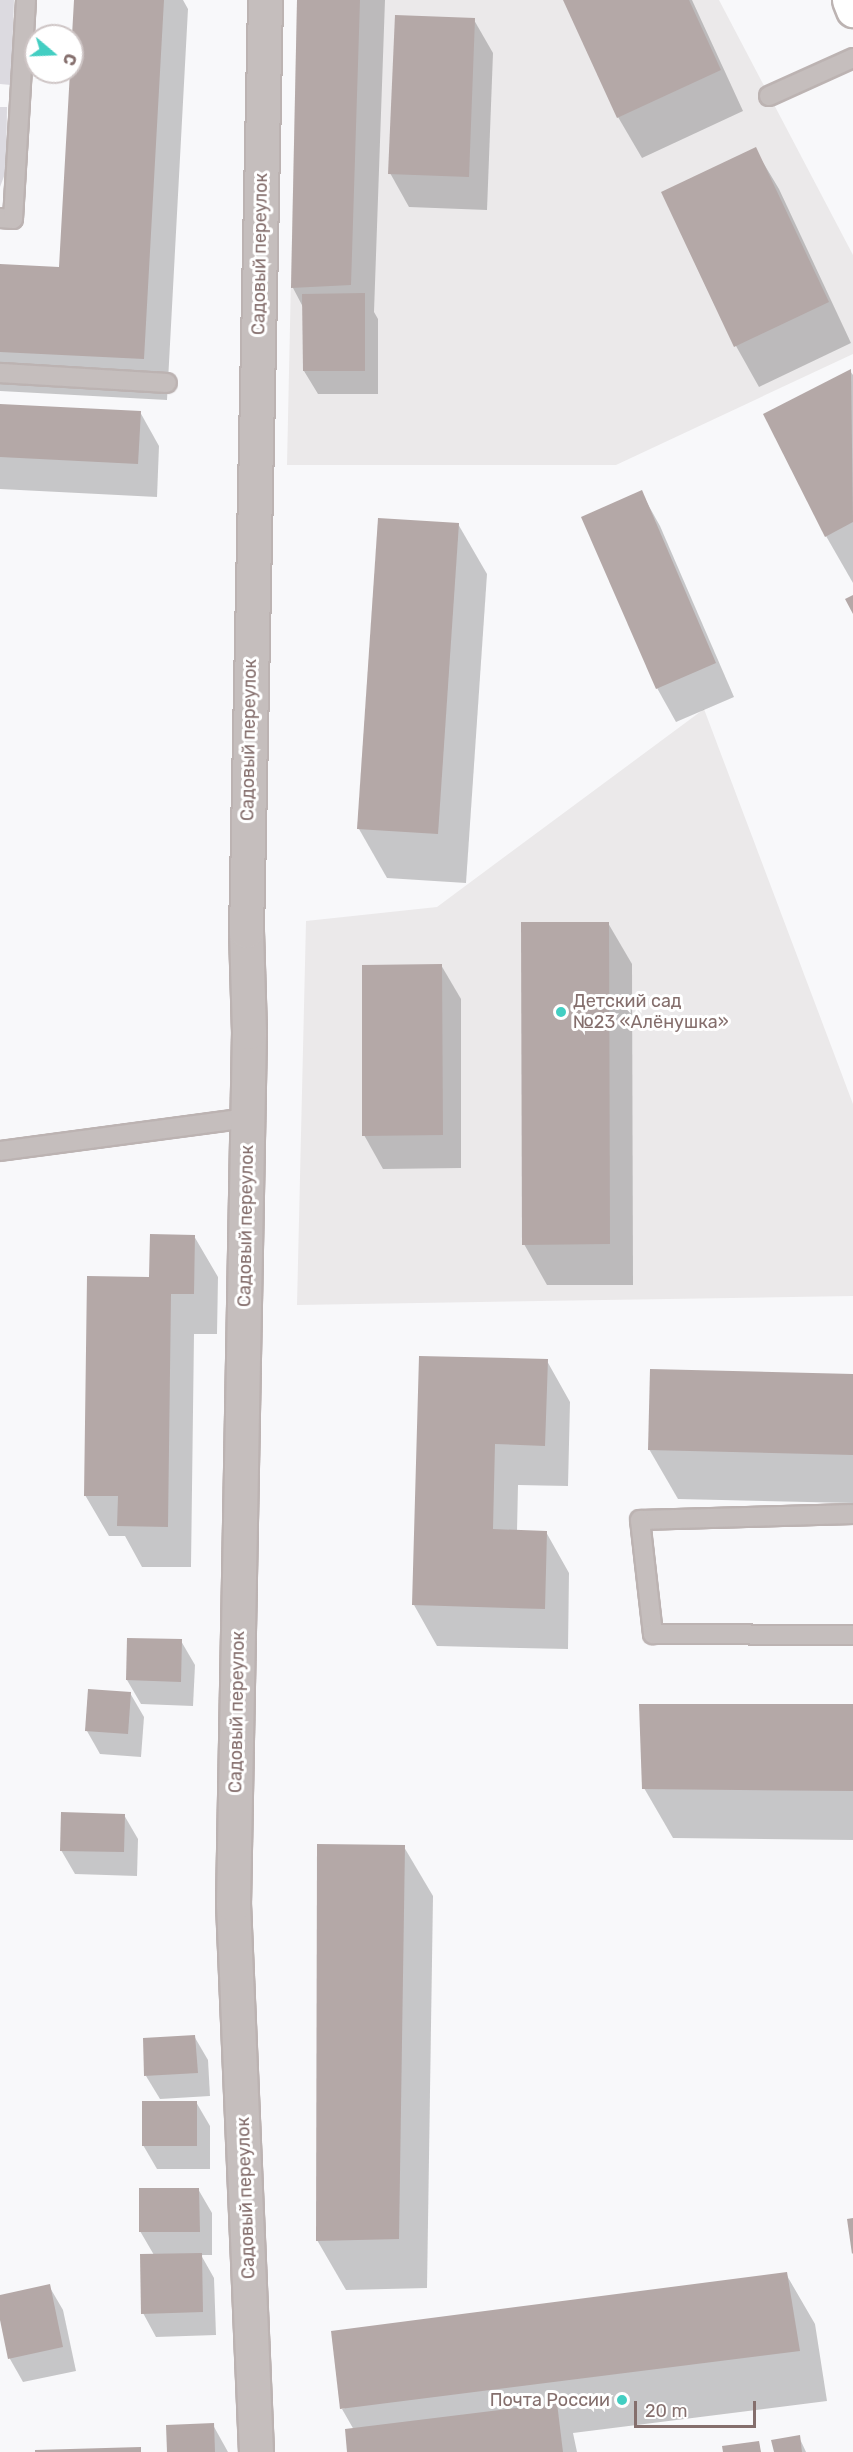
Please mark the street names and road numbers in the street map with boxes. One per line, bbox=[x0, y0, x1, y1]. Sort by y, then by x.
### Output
street label: Садовый переулок bbox=[248, 173, 272, 335]
street label: Садовый переулок bbox=[237, 659, 261, 821]
street label: Садовый переулок bbox=[234, 1145, 258, 1307]
street label: Садовый переулок bbox=[225, 1631, 249, 1793]
street label: Садовый переулок bbox=[232, 2117, 260, 2279]

